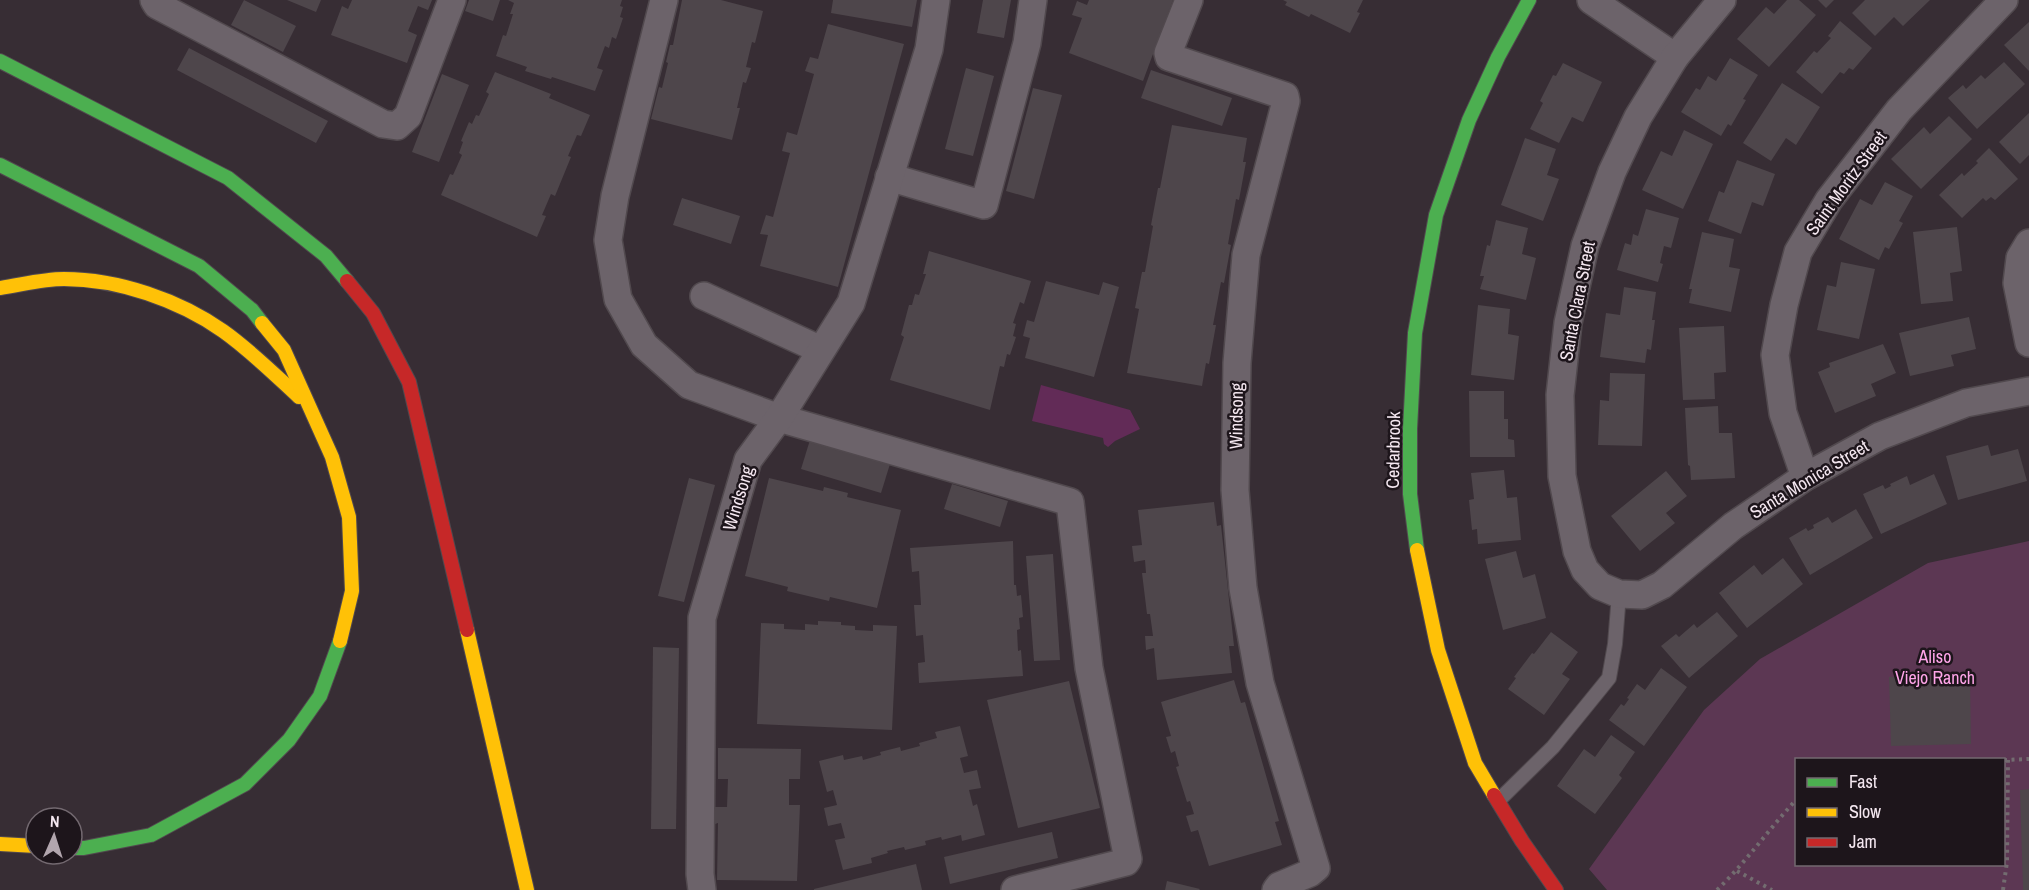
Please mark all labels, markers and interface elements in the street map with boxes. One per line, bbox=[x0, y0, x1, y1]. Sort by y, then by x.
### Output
street label: Saint Moritz Street bbox=[1800, 126, 1892, 240]
street label: Santa Clara Street bbox=[1553, 239, 1601, 363]
street label: Windsong bbox=[1223, 382, 1249, 449]
street label: Cedarbrook bbox=[1380, 411, 1406, 489]
street label: Santa Monica Street bbox=[1745, 434, 1873, 524]
street label: Windsong bbox=[716, 462, 760, 533]
park label: Aliso Viejo Ranch bbox=[1895, 644, 1975, 690]
legend bbox=[1795, 758, 2005, 866]
text: Fast bbox=[1849, 769, 1877, 794]
text: Slow bbox=[1849, 799, 1881, 824]
north arrow bbox=[24, 806, 84, 866]
text: N bbox=[49, 810, 60, 832]
text: Jam bbox=[1849, 829, 1877, 854]

